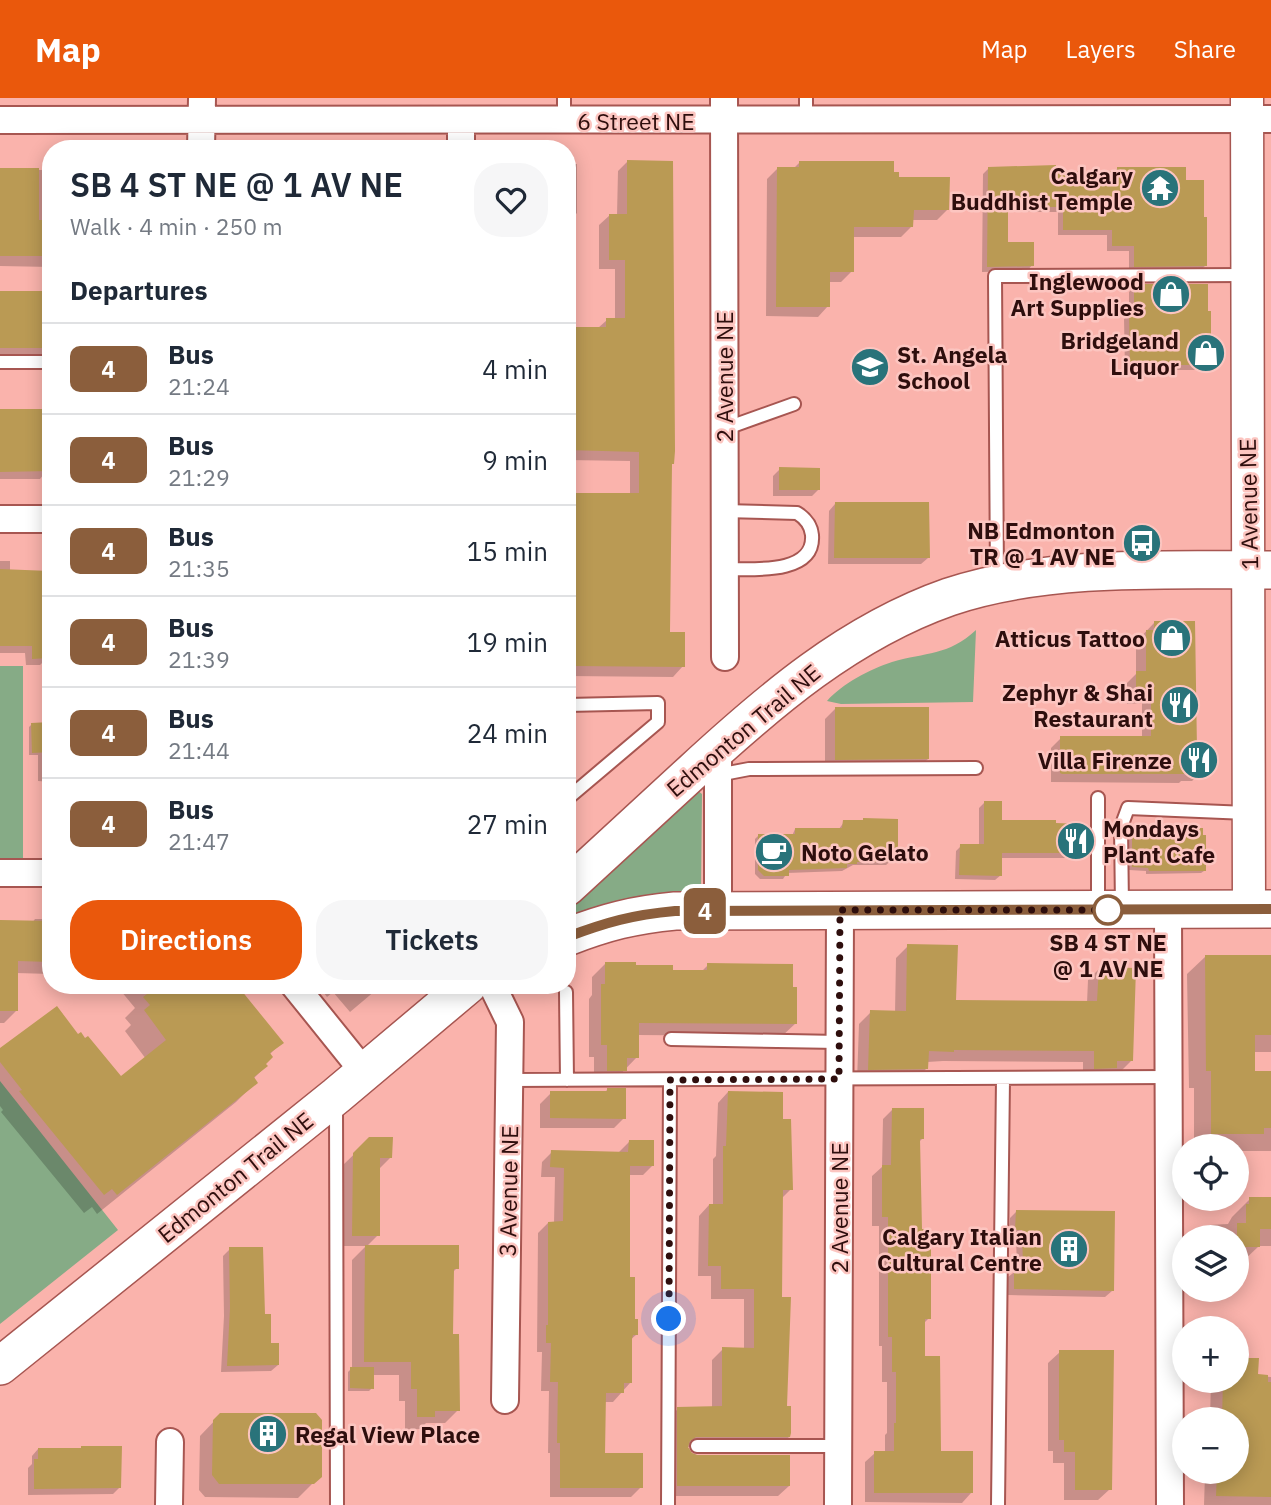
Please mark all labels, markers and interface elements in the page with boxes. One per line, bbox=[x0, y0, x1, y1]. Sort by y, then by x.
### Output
text: Map bbox=[35, 28, 101, 71]
text: Map bbox=[981, 33, 1028, 65]
text: Layers bbox=[1066, 33, 1136, 65]
text: Share bbox=[1174, 33, 1236, 65]
street label: 6 Street NE bbox=[577, 106, 695, 136]
place label: Calgary Buddhist Temple bbox=[951, 160, 1134, 216]
text: SB 4 ST NE @ 1 AV NE bbox=[70, 163, 403, 206]
button: heart bbox=[474, 163, 548, 237]
temple icon: Calgary Buddhist Temple bbox=[1139, 167, 1181, 209]
text: Walk · 4 min · 250 m bbox=[70, 211, 283, 241]
place label: Inglewood Art Supplies bbox=[1011, 266, 1144, 322]
text: Departures bbox=[70, 273, 208, 307]
shop icon: Inglewood Art Supplies bbox=[1150, 273, 1192, 315]
street label: 2 Avenue NE bbox=[709, 311, 739, 443]
place label: Bridgeland Liquor bbox=[1061, 325, 1179, 381]
shop icon: Bridgeland Liquor bbox=[1185, 332, 1227, 374]
text: Bus bbox=[168, 337, 214, 371]
place label: St. Angela School bbox=[897, 339, 1008, 395]
school or university icon: St. Angela School bbox=[849, 346, 891, 388]
text: 4 min bbox=[482, 352, 548, 386]
text: 4 bbox=[101, 353, 116, 385]
text: 21:24 bbox=[168, 371, 230, 401]
text: Bus bbox=[168, 428, 214, 462]
street label: 1 Avenue NE bbox=[1232, 438, 1264, 570]
text: 9 min bbox=[482, 443, 548, 477]
text: 4 bbox=[101, 444, 116, 476]
text: 21:29 bbox=[168, 462, 230, 492]
place label: NB Edmonton TR @ 1 AV NE bbox=[967, 515, 1115, 571]
text: Bus bbox=[168, 519, 214, 553]
bus stop icon: NB Edmonton TR @ 1 AV NE bbox=[1121, 522, 1163, 564]
text: 15 min bbox=[467, 534, 548, 568]
text: 4 bbox=[101, 535, 116, 567]
text: 21:35 bbox=[168, 553, 230, 583]
text: Bus bbox=[168, 610, 214, 644]
shop icon: Atticus Tattoo bbox=[1151, 617, 1193, 659]
place label: Atticus Tattoo bbox=[995, 623, 1145, 653]
text: 19 min bbox=[467, 625, 548, 659]
text: 4 bbox=[101, 626, 116, 658]
text: 21:39 bbox=[168, 644, 230, 674]
street label: Edmonton Trail NE bbox=[660, 657, 826, 803]
place label: Zephyr & Shai Restaurant bbox=[1002, 677, 1153, 733]
restaurant icon: Zephyr & Shai Restaurant bbox=[1159, 684, 1201, 726]
text: Bus bbox=[168, 701, 214, 735]
text: 24 min bbox=[467, 716, 548, 750]
text: 4 bbox=[101, 717, 116, 749]
text: 21:44 bbox=[168, 735, 230, 765]
restaurant icon: Villa Firenze bbox=[1178, 739, 1220, 781]
place label: Villa Firenze bbox=[1038, 745, 1172, 775]
text: Bus bbox=[168, 792, 214, 826]
text: 27 min bbox=[467, 807, 548, 841]
text: 4 bbox=[101, 808, 116, 840]
place label: Mondays Plant Cafe bbox=[1103, 813, 1215, 869]
restaurant icon: Mondays Plant Cafe bbox=[1055, 820, 1097, 862]
text: 21:47 bbox=[168, 826, 230, 856]
cafe icon: Noto Gelato bbox=[753, 831, 795, 873]
place label: Noto Gelato bbox=[801, 837, 929, 867]
line badge: 4 bbox=[682, 888, 728, 934]
text: 4 bbox=[698, 895, 712, 927]
marker: SB 4 ST NE @ 1 AV NE bbox=[1093, 895, 1123, 925]
button: Directions bbox=[70, 900, 302, 980]
button: Tickets bbox=[316, 900, 548, 980]
place label: SB 4 ST NE @ 1 AV NE bbox=[1049, 927, 1167, 983]
street label: Edmonton Trail NE bbox=[151, 1105, 319, 1249]
street label: 3 Avenue NE bbox=[492, 1125, 524, 1257]
map controls bbox=[1172, 1134, 1249, 1484]
button: locate bbox=[1172, 1134, 1249, 1211]
street label: 2 Avenue NE bbox=[824, 1142, 854, 1274]
place label: Calgary Italian Cultural Centre bbox=[877, 1221, 1042, 1277]
button: layers bbox=[1172, 1225, 1249, 1302]
building icon: Calgary Italian Cultural Centre bbox=[1048, 1228, 1090, 1270]
your location bbox=[651, 1301, 686, 1336]
button: + bbox=[1172, 1316, 1249, 1393]
button: − bbox=[1172, 1407, 1249, 1484]
building icon: Regal View Place bbox=[247, 1413, 289, 1455]
place label: Regal View Place bbox=[295, 1419, 480, 1449]

